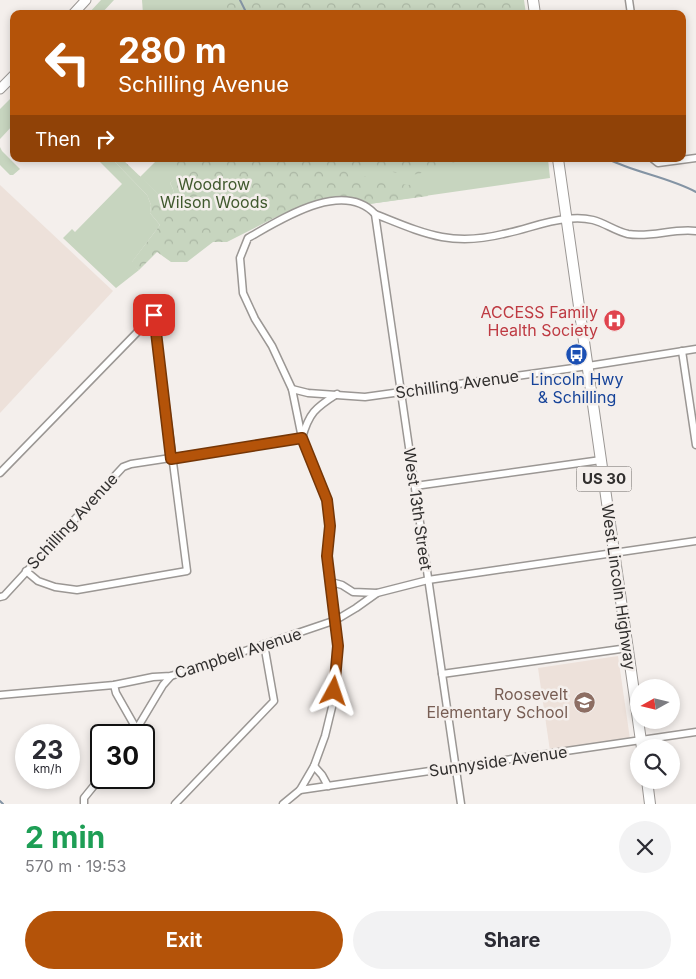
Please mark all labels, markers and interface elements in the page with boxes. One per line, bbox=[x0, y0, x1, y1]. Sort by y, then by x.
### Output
text: 280 m bbox=[118, 29, 227, 71]
icon: left bbox=[35, 30, 100, 95]
text: Schilling Avenue bbox=[118, 71, 289, 97]
icon: right bbox=[91, 125, 119, 153]
text: Then bbox=[35, 128, 81, 151]
park label: Woodrow Wilson Woods bbox=[160, 174, 268, 212]
pin bbox=[133, 294, 175, 336]
icon: arrive bbox=[140, 301, 168, 329]
place label: ACCESS Family Health Society bbox=[481, 302, 598, 340]
hospital icon: ACCESS Family Health Society bbox=[602, 309, 626, 333]
bus stop icon: Lincoln Hwy & Schilling bbox=[565, 343, 589, 367]
street label: Schilling Avenue bbox=[394, 365, 520, 403]
place label: Lincoln Hwy & Schilling bbox=[531, 369, 623, 407]
street label: West 13th Street bbox=[400, 447, 436, 571]
road number: US 30 bbox=[576, 466, 632, 492]
street label: Schilling Avenue bbox=[22, 469, 122, 573]
street label: West Lincoln Highway bbox=[597, 503, 641, 671]
street label: Campbell Avenue bbox=[172, 623, 304, 683]
position arrow bbox=[307, 664, 359, 716]
north arrow bbox=[630, 679, 680, 729]
map controls bbox=[630, 679, 680, 789]
place label: Roosevelt Elementary School bbox=[426, 684, 568, 722]
school or university icon: Roosevelt Elementary School bbox=[572, 691, 596, 715]
speed limit sign: 30 bbox=[90, 724, 155, 789]
text: 23 bbox=[32, 735, 63, 765]
button: search bbox=[630, 739, 680, 789]
street label: Sunnyside Avenue bbox=[428, 741, 568, 781]
text: km/h bbox=[33, 761, 62, 776]
text: 2 min bbox=[25, 819, 105, 855]
button: close bbox=[619, 821, 671, 873]
text: 570 m · 19:53 bbox=[25, 856, 126, 876]
button: Exit bbox=[25, 911, 343, 969]
button: Share bbox=[353, 911, 671, 969]

